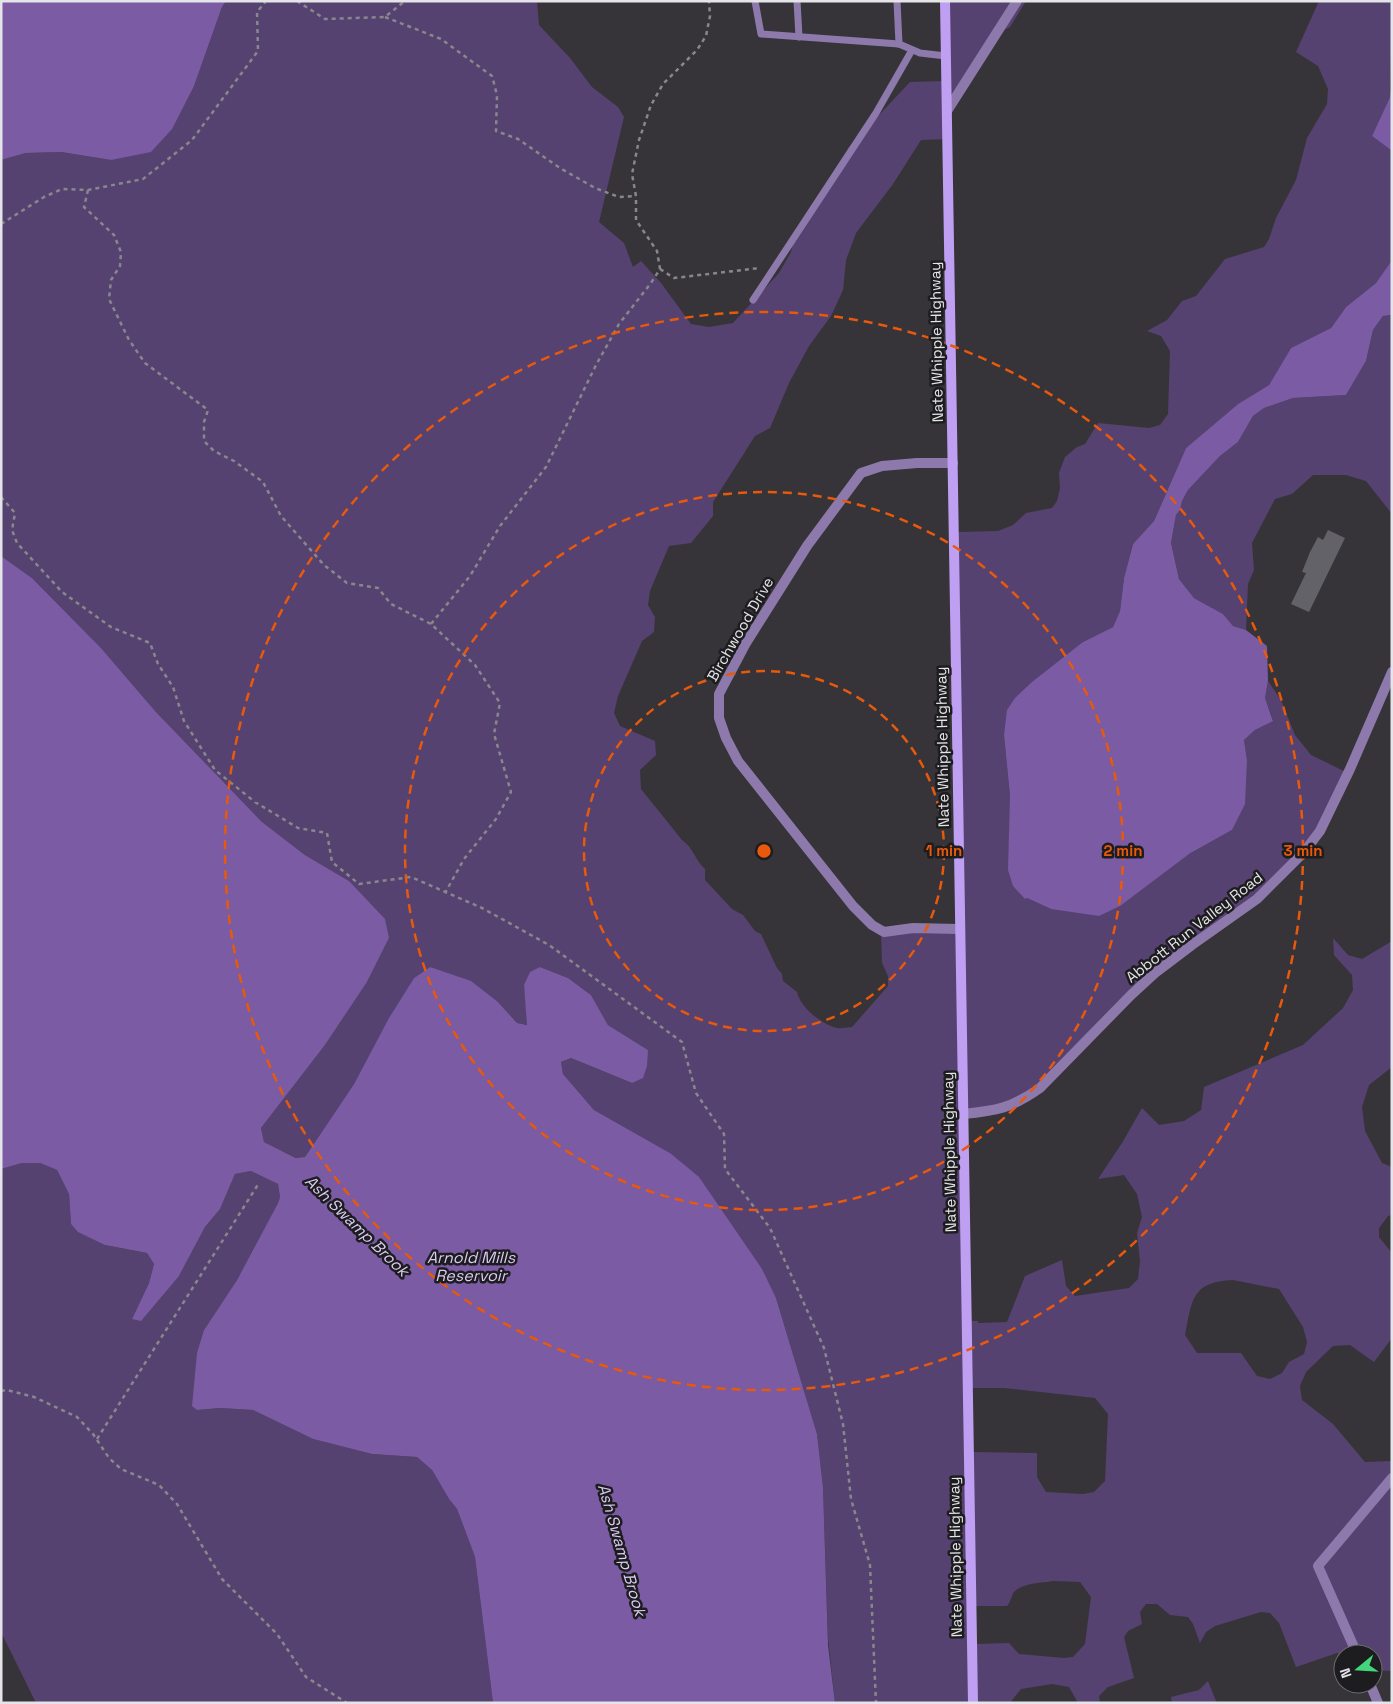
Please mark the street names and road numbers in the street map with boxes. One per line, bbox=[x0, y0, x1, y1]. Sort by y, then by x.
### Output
street label: Nate Whipple Highway bbox=[925, 261, 947, 423]
street label: Birchwood Drive bbox=[703, 574, 778, 684]
street label: Nate Whipple Highway bbox=[931, 666, 953, 828]
street label: Abbott Run Valley Road bbox=[1122, 868, 1266, 986]
street label: Nate Whipple Highway bbox=[938, 1071, 960, 1233]
street label: Nate Whipple Highway bbox=[944, 1476, 966, 1638]

